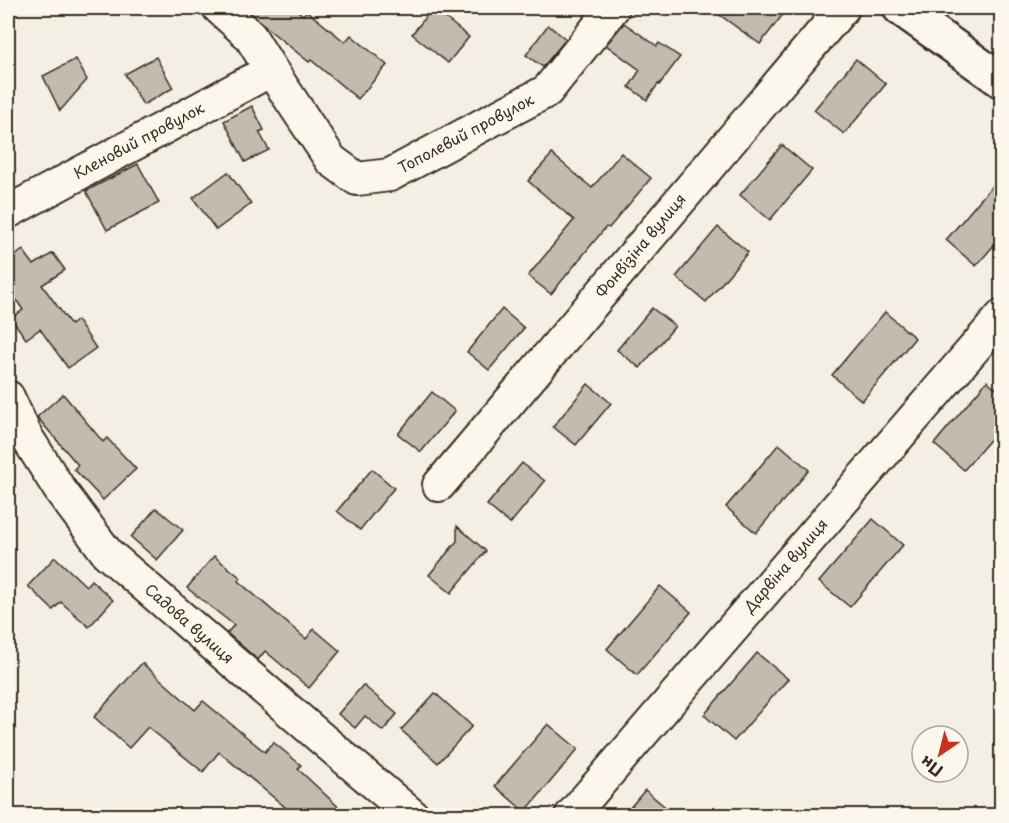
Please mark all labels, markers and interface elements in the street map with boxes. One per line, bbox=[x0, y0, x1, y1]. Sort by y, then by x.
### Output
street label: Тополевий провулок bbox=[393, 87, 537, 178]
street label: Кленовий провулок bbox=[69, 95, 208, 184]
street label: Фонвізіна вулиця bbox=[589, 188, 691, 302]
street label: Дарвіна вулиця bbox=[737, 513, 832, 618]
street label: Садова вулиця bbox=[140, 577, 240, 668]
north arrow bbox=[910, 724, 970, 784]
text: Пн bbox=[914, 751, 947, 784]

